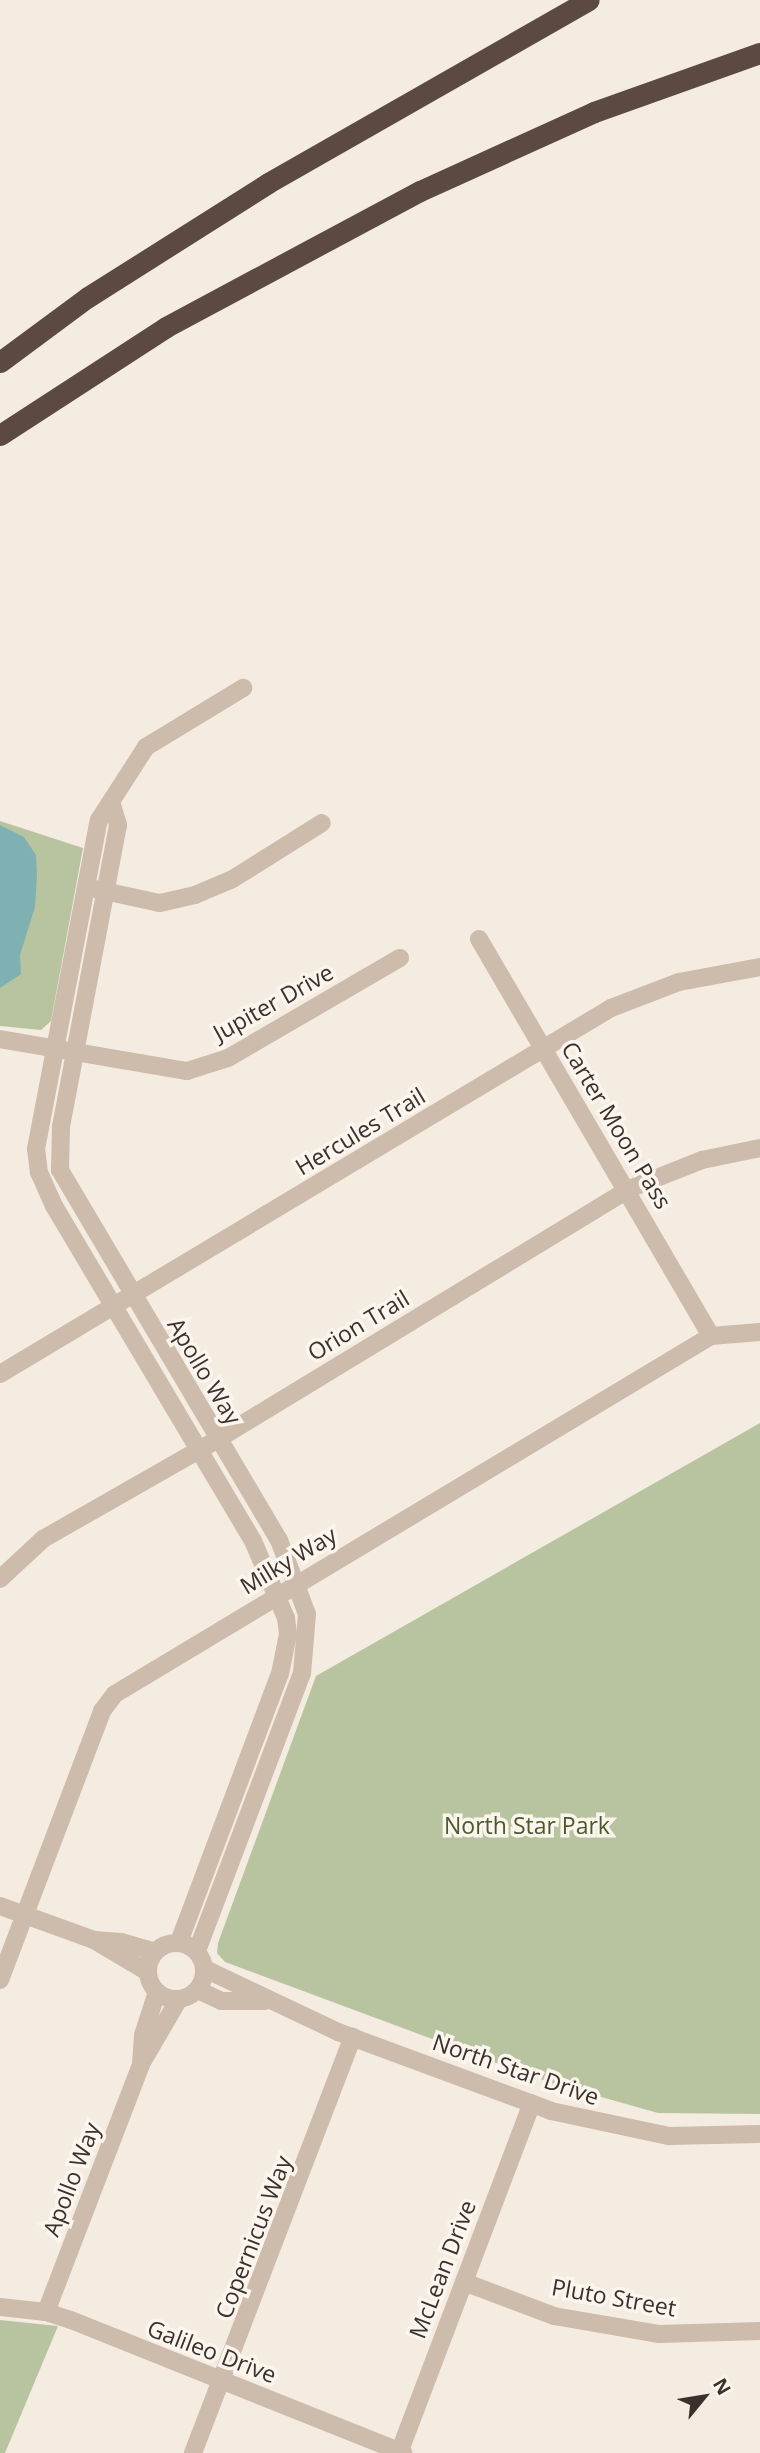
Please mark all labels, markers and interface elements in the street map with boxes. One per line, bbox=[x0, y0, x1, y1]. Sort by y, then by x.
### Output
street label: Jupiter Drive bbox=[208, 958, 338, 1046]
street label: Carter Moon Pass bbox=[556, 1036, 678, 1214]
street label: Hercules Trail bbox=[290, 1081, 430, 1181]
street label: Orion Trail bbox=[302, 1284, 414, 1366]
street label: Apollo Way bbox=[162, 1313, 248, 1429]
street label: Milky Way bbox=[235, 1521, 341, 1599]
park label: North Star Park bbox=[444, 1811, 610, 1839]
street label: North Star Drive bbox=[429, 2028, 603, 2110]
street label: Apollo Way bbox=[37, 2118, 105, 2240]
street label: Copernicus Way bbox=[209, 2152, 297, 2322]
street label: McLean Drive bbox=[403, 2196, 481, 2342]
street label: Pluto Street bbox=[550, 2272, 678, 2322]
street label: Galileo Drive bbox=[144, 2314, 280, 2388]
north arrow bbox=[669, 2362, 739, 2432]
text: N bbox=[707, 2373, 737, 2400]

